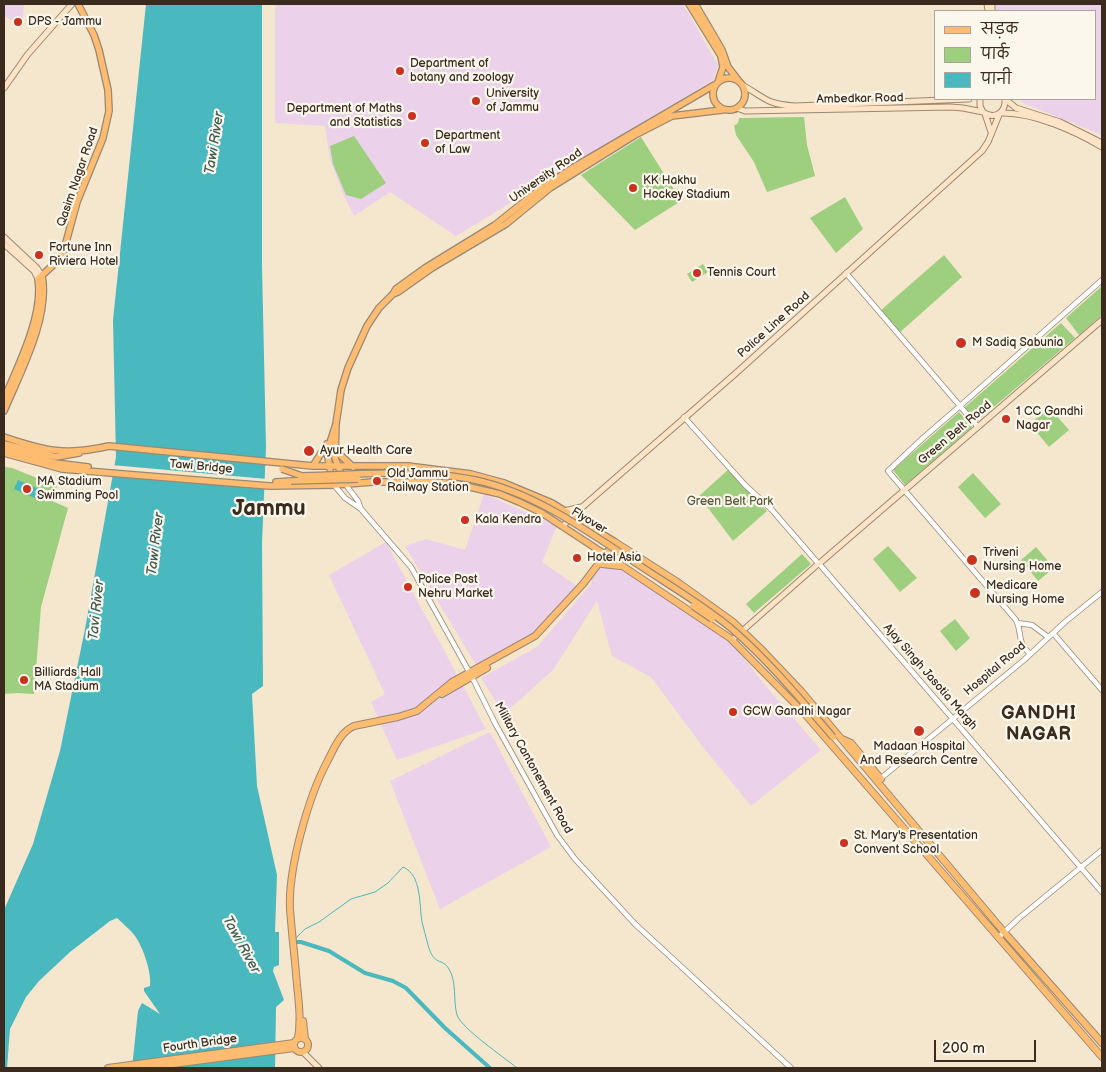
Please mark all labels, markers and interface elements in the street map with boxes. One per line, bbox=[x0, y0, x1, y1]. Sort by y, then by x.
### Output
legend bbox=[934, 10, 1096, 100]
place label: DPS - Jammu bbox=[28, 15, 102, 29]
marker: DPS - Jammu bbox=[12, 16, 24, 28]
text: सड़क bbox=[981, 20, 1018, 39]
text: पार्क bbox=[981, 45, 1009, 64]
place label: Department of botany and zoology bbox=[410, 57, 514, 85]
marker: Department of botany and zoology bbox=[394, 65, 406, 77]
text: पानी bbox=[981, 70, 1012, 89]
place label: University of Jammu bbox=[486, 87, 539, 115]
street label: Ambedkar Road bbox=[816, 91, 904, 107]
marker: University of Jammu bbox=[470, 95, 482, 107]
place label: Department of Maths and Statistics bbox=[287, 102, 402, 130]
marker: Department of Maths and Statistics bbox=[406, 110, 418, 122]
water label: Tawi River bbox=[202, 111, 228, 175]
street label: Qasim Nagar Road bbox=[54, 125, 102, 229]
place label: Department of Law bbox=[435, 129, 500, 157]
marker: Department of Law bbox=[419, 137, 431, 149]
street label: University Road bbox=[507, 146, 585, 206]
place label: KK Hakhu Hockey Stadium bbox=[643, 174, 730, 202]
marker: KK Hakhu Hockey Stadium bbox=[627, 182, 639, 194]
place label: Fortune Inn Riviera Hotel bbox=[49, 241, 118, 269]
marker: Fortune Inn Riviera Hotel bbox=[33, 249, 45, 261]
place label: Tennis Court bbox=[707, 266, 776, 280]
marker: Tennis Court bbox=[691, 267, 703, 279]
street label: Police Line Road bbox=[735, 289, 813, 361]
marker: M Sadiq Sabunia bbox=[954, 336, 968, 350]
place label: M Sadiq Sabunia bbox=[972, 336, 1063, 350]
street label: Green Belt Road bbox=[915, 398, 995, 468]
place label: 1 CC Gandhi Nagar bbox=[1016, 405, 1083, 433]
marker: 1 CC Gandhi Nagar bbox=[1000, 413, 1012, 425]
marker: Ayur Health Care bbox=[302, 444, 316, 458]
place label: Ayur Health Care bbox=[320, 444, 412, 458]
street label: Tawi Bridge bbox=[169, 457, 233, 477]
place label: Old Jammu Railway Station bbox=[387, 467, 469, 495]
place label: MA Stadium Swimming Pool bbox=[37, 475, 118, 503]
marker: Old Jammu Railway Station bbox=[371, 475, 383, 487]
marker: MA Stadium Swimming Pool bbox=[21, 483, 33, 495]
park label: Green Belt Park bbox=[687, 495, 773, 509]
district label: Jammu bbox=[232, 496, 306, 522]
street label: Flyover bbox=[569, 505, 609, 537]
water label: Tawi River bbox=[144, 512, 168, 576]
place label: Kala Kendra bbox=[475, 513, 541, 527]
marker: Kala Kendra bbox=[459, 514, 471, 526]
place label: Triveni Nursing Home bbox=[983, 546, 1061, 574]
place label: Hotel Asia bbox=[587, 551, 641, 565]
marker: Hotel Asia bbox=[571, 552, 583, 564]
marker: Triveni Nursing Home bbox=[965, 553, 979, 567]
place label: Police Post Nehru Market bbox=[418, 573, 493, 601]
water label: Tavi River bbox=[85, 579, 109, 641]
place label: Medicare Nursing Home bbox=[986, 579, 1064, 607]
marker: Police Post Nehru Market bbox=[402, 581, 414, 593]
marker: Medicare Nursing Home bbox=[968, 586, 982, 600]
street label: Ajay Singh Jasotia Margh bbox=[880, 621, 980, 733]
street label: Hospital Road bbox=[961, 639, 1029, 699]
place label: Billiards Hall MA Stadium bbox=[34, 666, 101, 694]
marker: Billiards Hall MA Stadium bbox=[18, 674, 30, 686]
street label: Military Cantonement Road bbox=[491, 700, 575, 836]
district label: GANDHI NAGAR bbox=[1000, 703, 1078, 746]
place label: GCW Gandhi Nagar bbox=[743, 705, 851, 719]
marker: GCW Gandhi Nagar bbox=[727, 706, 739, 718]
marker: Madaan Hospital And Research Centre bbox=[912, 724, 926, 738]
place label: Madaan Hospital And Research Centre bbox=[860, 740, 978, 768]
place label: St. Mary's Presentation Convent School bbox=[854, 829, 978, 857]
marker: St. Mary's Presentation Convent School bbox=[838, 837, 850, 849]
water label: Tawi River bbox=[218, 913, 264, 977]
scale bar bbox=[936, 1030, 1038, 1062]
street label: Fourth Bridge bbox=[162, 1032, 238, 1056]
text: 200 m bbox=[942, 1039, 985, 1058]

